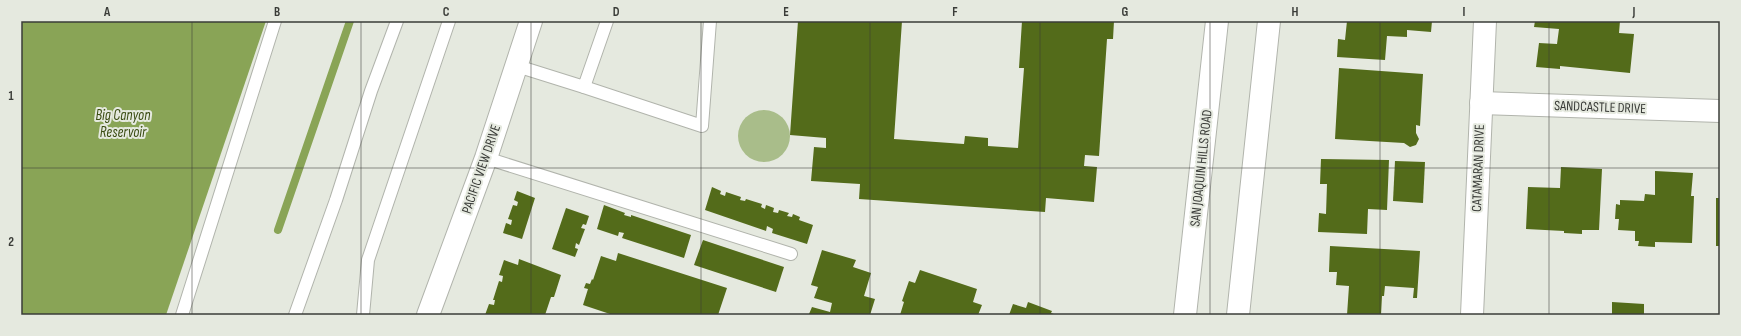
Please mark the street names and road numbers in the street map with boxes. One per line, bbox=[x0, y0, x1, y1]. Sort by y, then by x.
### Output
street label: SANDCASTLE DRIVE bbox=[1554, 97, 1646, 117]
street label: SAN JOAQUIN HILLS ROAD bbox=[1186, 109, 1216, 227]
street label: PACIFIC VIEW DRIVE bbox=[458, 122, 504, 216]
street label: CATAMARAN DRIVE bbox=[1468, 124, 1488, 212]

